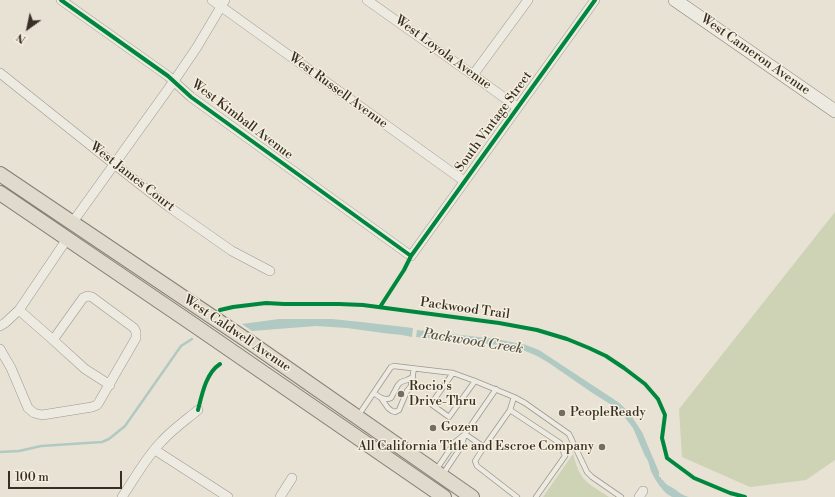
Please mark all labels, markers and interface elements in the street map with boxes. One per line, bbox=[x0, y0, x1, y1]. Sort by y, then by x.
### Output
north arrow bbox=[8, 8, 48, 48]
street label: West Cameron Avenue bbox=[697, 11, 813, 99]
street label: West Loyola Avenue bbox=[392, 13, 494, 93]
text: N bbox=[14, 30, 29, 46]
street label: West Russell Avenue bbox=[286, 50, 390, 132]
street label: South Vintage Street bbox=[452, 69, 536, 175]
street label: West Kimball Avenue bbox=[188, 77, 296, 163]
street label: West James Court bbox=[87, 139, 177, 215]
street label: West Caldwell Avenue bbox=[180, 292, 294, 376]
street label: Packwood Trail bbox=[419, 295, 511, 323]
water label: Packwood Creek bbox=[422, 326, 524, 358]
place label: Rocio's Drive-Thru bbox=[409, 379, 476, 410]
marker: Rocio's Drive-Thru bbox=[396, 389, 406, 399]
place label: PeopleReady bbox=[570, 405, 646, 421]
marker: PeopleReady bbox=[557, 408, 567, 418]
place label: Gozen bbox=[441, 420, 478, 436]
marker: Gozen bbox=[428, 423, 438, 433]
place label: All California Title and Escroe Company bbox=[358, 439, 594, 455]
marker: All California Title and Escroe Company bbox=[597, 442, 607, 452]
scale bar bbox=[10, 463, 124, 489]
text: 100 m bbox=[15, 470, 49, 485]

